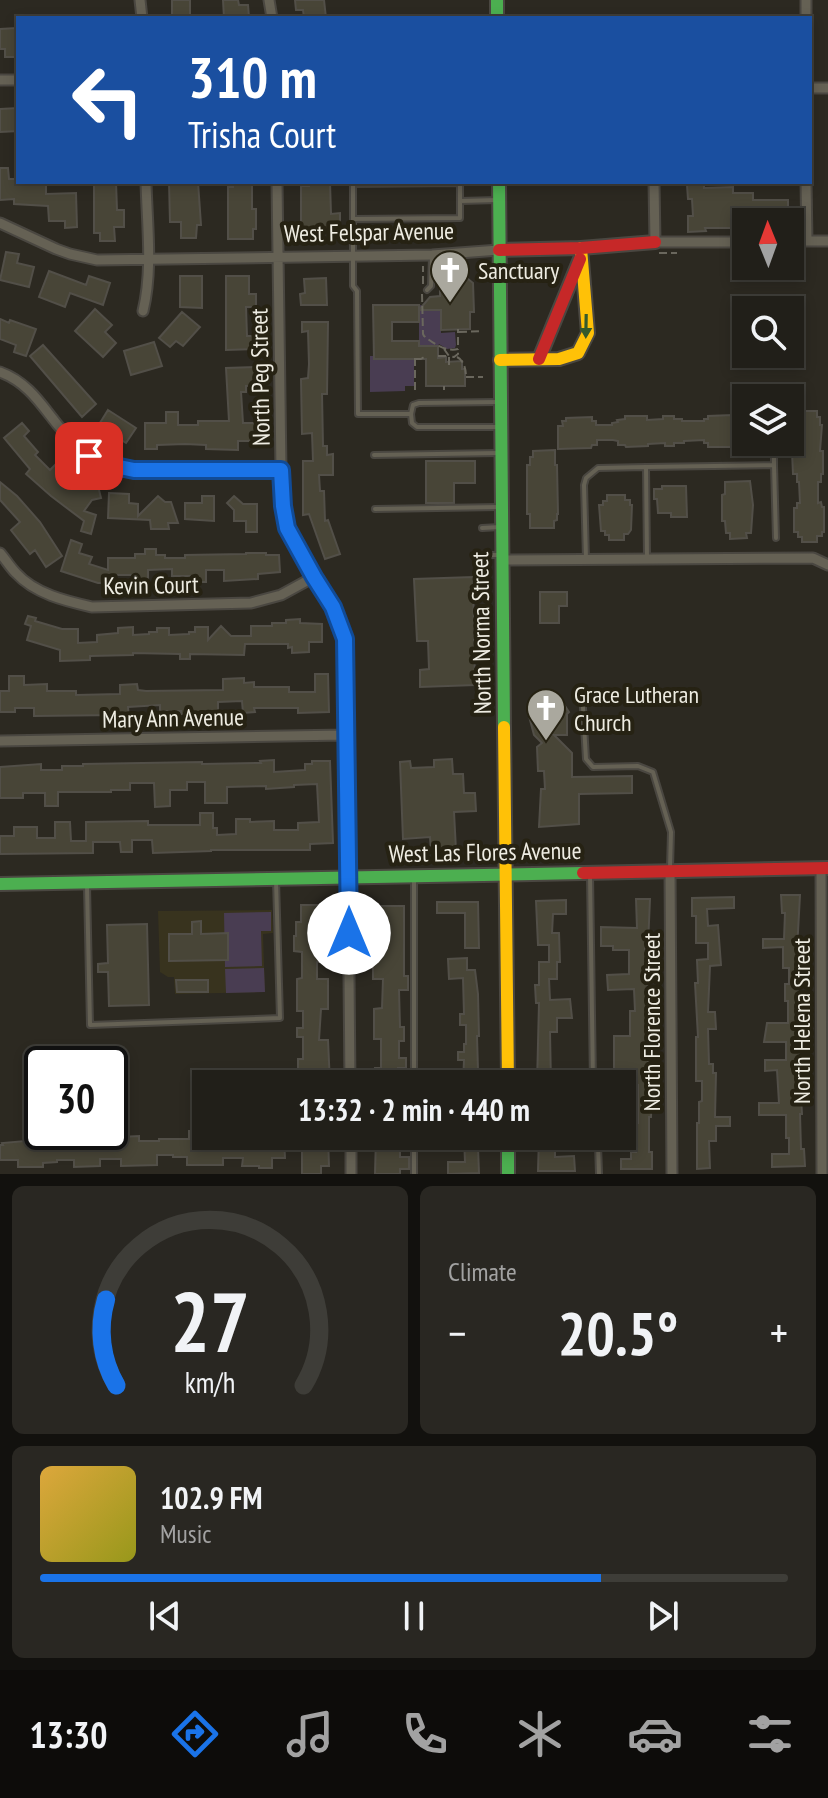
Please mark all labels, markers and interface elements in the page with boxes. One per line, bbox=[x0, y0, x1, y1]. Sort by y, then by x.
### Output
text: 310 m bbox=[188, 41, 317, 113]
icon: left bbox=[56, 48, 160, 152]
text: Trisha Court bbox=[188, 111, 336, 158]
north arrow bbox=[732, 208, 804, 280]
map controls bbox=[732, 208, 804, 456]
street label: West Felspar Avenue bbox=[284, 215, 454, 249]
church icon: Sanctuary bbox=[429, 249, 471, 304]
place label: Sanctuary bbox=[478, 255, 559, 286]
button: search bbox=[732, 296, 804, 368]
street label: North Peg Street bbox=[243, 308, 277, 446]
one-way arrow bbox=[580, 314, 593, 339]
button: layers bbox=[732, 384, 804, 456]
pin bbox=[55, 422, 123, 490]
icon: arrive bbox=[67, 434, 111, 478]
street label: North Norma Street bbox=[464, 551, 498, 715]
street label: Kevin Court bbox=[103, 569, 199, 601]
place label: Grace Lutheran Church bbox=[574, 679, 699, 738]
church icon: Grace Lutheran Church bbox=[525, 687, 567, 742]
street label: Mary Ann Avenue bbox=[102, 701, 244, 735]
street label: West Las Flores Avenue bbox=[388, 835, 582, 869]
position arrow bbox=[307, 891, 391, 975]
street label: North Florence Street bbox=[636, 932, 667, 1111]
street label: North Helena Street bbox=[786, 938, 817, 1104]
speed limit sign: 30 bbox=[24, 1046, 128, 1150]
text: 13:32 · 2 min · 440 m bbox=[298, 1090, 530, 1129]
text: Climate bbox=[448, 1255, 517, 1288]
text: 27 bbox=[170, 1267, 250, 1375]
text: 20.5° bbox=[558, 1294, 678, 1372]
text: − bbox=[448, 1304, 466, 1361]
text: + bbox=[770, 1304, 788, 1361]
text: km/h bbox=[185, 1364, 235, 1401]
text: 102.9 FM bbox=[160, 1478, 262, 1517]
text: Music bbox=[160, 1517, 212, 1550]
icon: previous bbox=[143, 1594, 187, 1638]
icon: pause bbox=[392, 1594, 436, 1638]
icon: next bbox=[641, 1594, 685, 1638]
icon: directions bbox=[167, 1706, 223, 1762]
icon: music bbox=[282, 1706, 338, 1762]
icon: phone bbox=[397, 1706, 453, 1762]
icon: climate bbox=[512, 1706, 568, 1762]
icon: car bbox=[627, 1706, 683, 1762]
icon: filters bbox=[742, 1706, 798, 1762]
text: 13:30 bbox=[30, 1711, 107, 1758]

